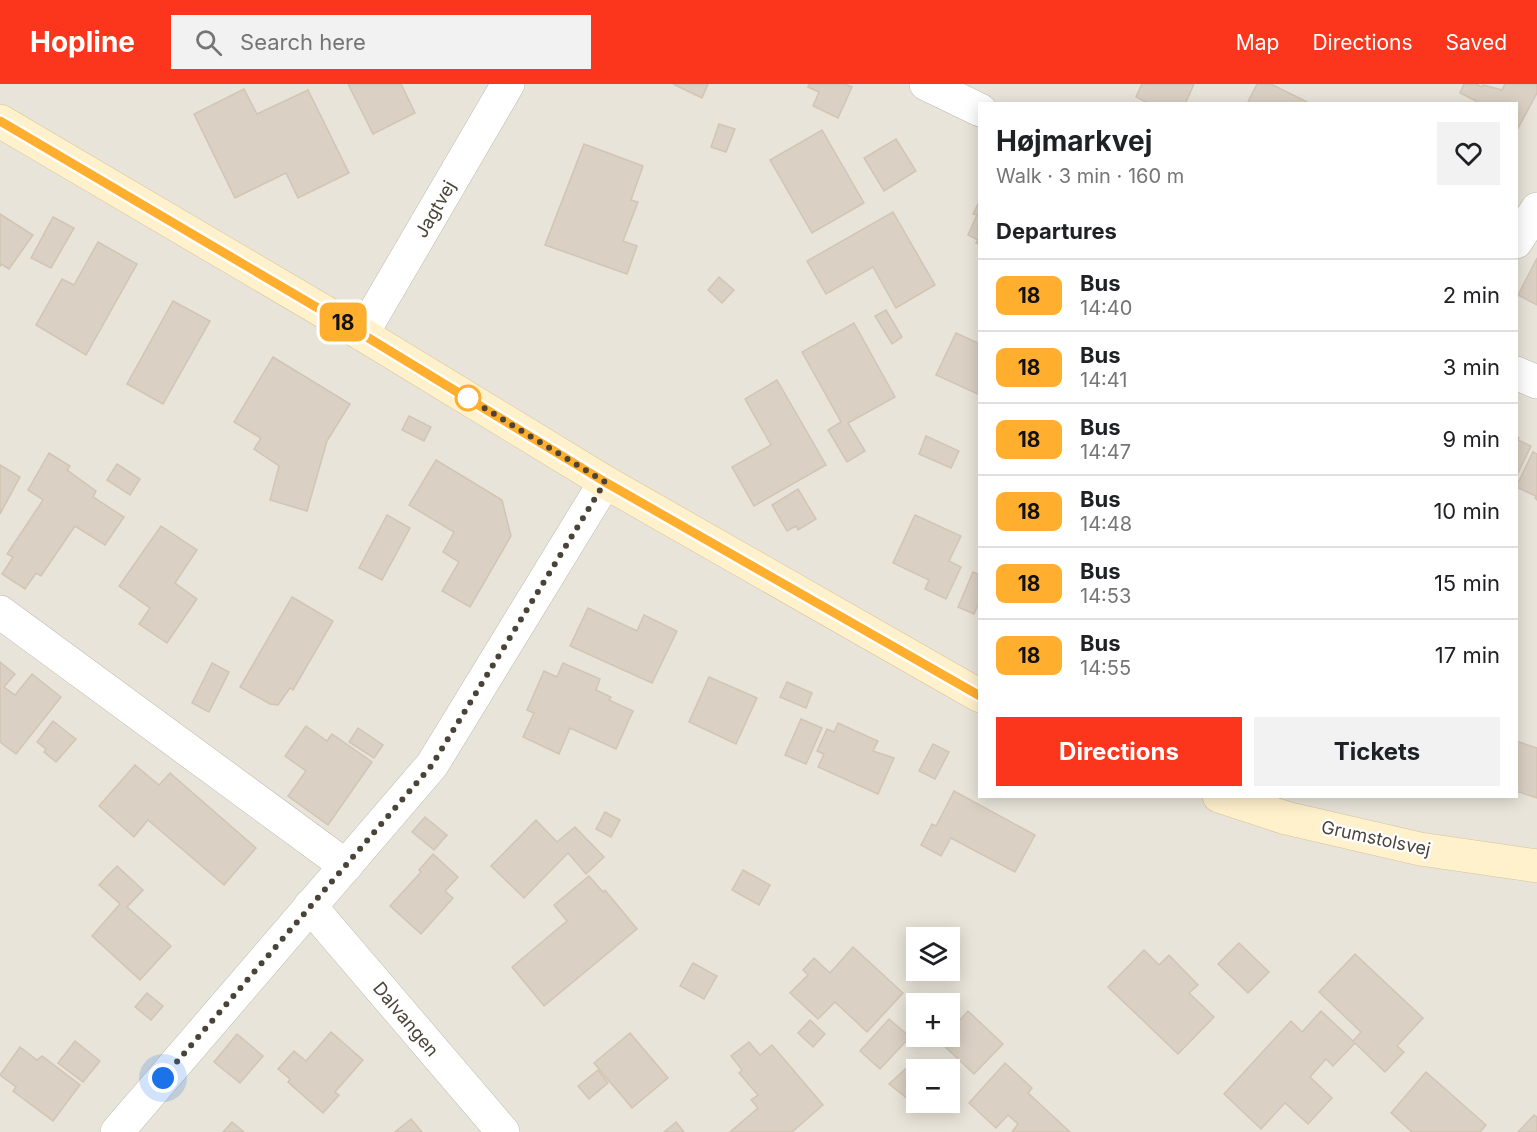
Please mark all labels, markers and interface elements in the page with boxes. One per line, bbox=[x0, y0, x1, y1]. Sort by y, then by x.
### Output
search box bbox=[171, 15, 591, 69]
text: Hopline bbox=[30, 25, 135, 59]
icon: search bbox=[192, 26, 225, 59]
text: Search here bbox=[240, 29, 366, 55]
text: Map bbox=[1236, 30, 1279, 55]
text: Directions bbox=[1312, 30, 1413, 55]
text: Saved bbox=[1446, 30, 1507, 55]
button: heart bbox=[1437, 122, 1500, 185]
text: Højmarkvej bbox=[996, 124, 1152, 158]
text: Walk · 3 min · 160 m bbox=[996, 164, 1184, 188]
street label: Jagtvej bbox=[410, 177, 460, 241]
text: Departures bbox=[996, 218, 1117, 244]
text: Bus bbox=[1080, 270, 1121, 296]
text: 2 min bbox=[1443, 282, 1500, 308]
text: 18 bbox=[1018, 283, 1040, 308]
text: 14:40 bbox=[1080, 296, 1132, 320]
line badge: 18 bbox=[316, 302, 370, 342]
text: 18 bbox=[332, 310, 354, 335]
text: Bus bbox=[1080, 342, 1121, 368]
text: 3 min bbox=[1443, 354, 1500, 380]
text: 18 bbox=[1018, 355, 1040, 380]
text: 14:41 bbox=[1080, 368, 1127, 392]
unlabelled marker bbox=[455, 385, 481, 411]
text: Bus bbox=[1080, 414, 1121, 440]
text: 9 min bbox=[1443, 426, 1500, 452]
text: 18 bbox=[1018, 427, 1040, 452]
text: 14:47 bbox=[1080, 440, 1131, 464]
text: Bus bbox=[1080, 486, 1121, 512]
text: 10 min bbox=[1433, 498, 1500, 524]
text: 18 bbox=[1018, 499, 1040, 524]
text: 14:48 bbox=[1080, 512, 1132, 536]
text: Bus bbox=[1080, 558, 1121, 584]
text: 15 min bbox=[1434, 570, 1500, 596]
text: 18 bbox=[1018, 571, 1040, 596]
text: 14:53 bbox=[1080, 584, 1131, 608]
text: Bus bbox=[1080, 630, 1121, 656]
text: 17 min bbox=[1435, 642, 1500, 668]
text: 18 bbox=[1018, 643, 1040, 668]
text: 14:55 bbox=[1080, 656, 1131, 680]
button: Directions bbox=[996, 717, 1242, 786]
button: Tickets bbox=[1254, 717, 1500, 786]
street label: Grumstolsvej bbox=[1319, 816, 1433, 860]
map controls bbox=[906, 927, 960, 1113]
button: layers bbox=[906, 927, 960, 981]
street label: Dalvangen bbox=[369, 978, 443, 1060]
button: + bbox=[906, 993, 960, 1047]
button: − bbox=[906, 1059, 960, 1113]
your location bbox=[148, 1063, 178, 1093]

